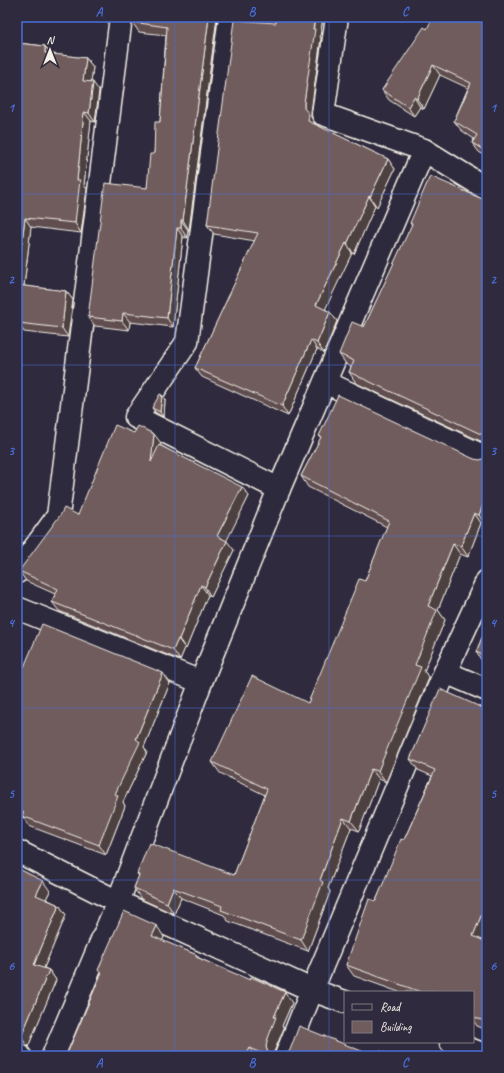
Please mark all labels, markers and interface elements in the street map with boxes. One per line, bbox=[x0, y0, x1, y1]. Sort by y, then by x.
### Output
text: A bbox=[96, 4, 104, 20]
text: B bbox=[249, 4, 257, 20]
text: C bbox=[402, 4, 410, 20]
north arrow bbox=[30, 30, 70, 70]
text: N bbox=[47, 33, 56, 47]
text: 1 bbox=[8, 100, 16, 116]
text: 1 bbox=[490, 100, 498, 116]
text: 2 bbox=[8, 272, 15, 288]
text: 2 bbox=[490, 272, 497, 288]
text: 3 bbox=[8, 443, 15, 459]
text: 3 bbox=[490, 443, 497, 459]
text: 4 bbox=[8, 615, 16, 631]
text: 4 bbox=[490, 615, 498, 631]
text: 5 bbox=[8, 786, 15, 802]
text: 5 bbox=[490, 786, 497, 802]
text: 6 bbox=[8, 958, 15, 974]
text: 6 bbox=[490, 958, 497, 974]
legend bbox=[344, 991, 474, 1043]
text: Road bbox=[380, 999, 402, 1015]
text: Building bbox=[380, 1019, 412, 1035]
text: A bbox=[96, 1055, 104, 1071]
text: B bbox=[249, 1055, 257, 1071]
text: C bbox=[402, 1055, 410, 1071]

